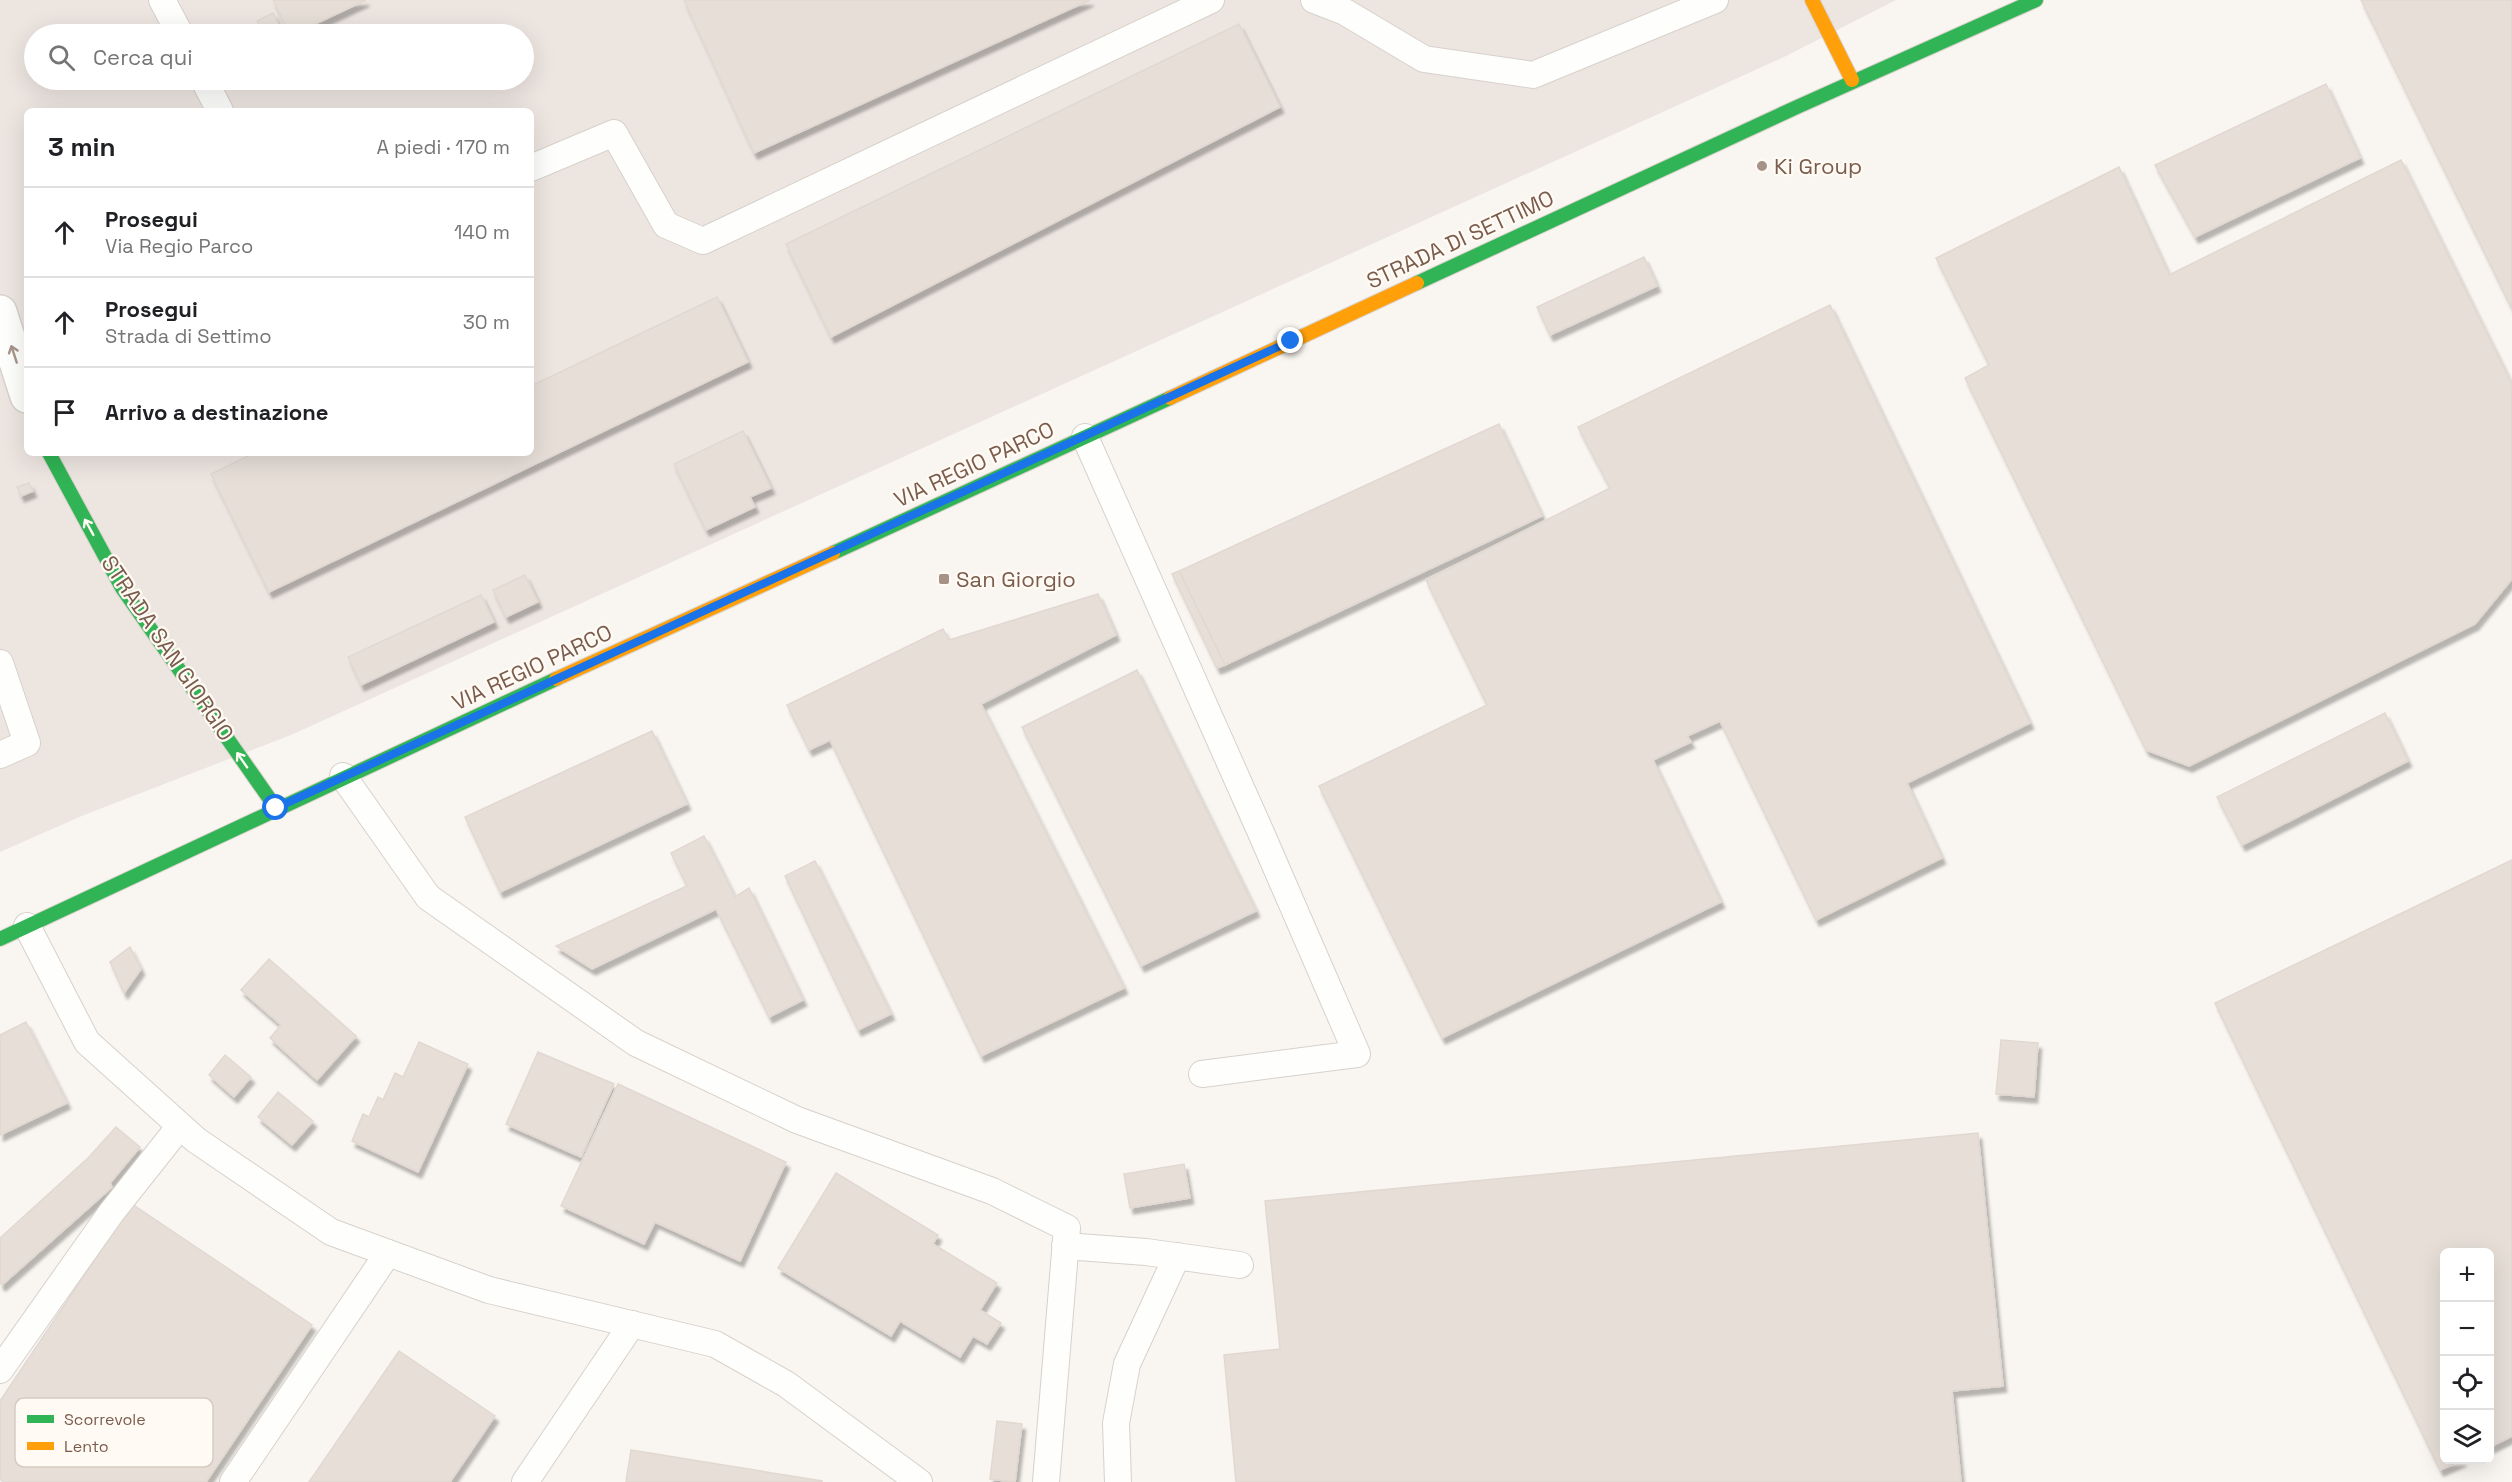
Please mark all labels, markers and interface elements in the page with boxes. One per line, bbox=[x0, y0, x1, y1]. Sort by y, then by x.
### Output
search box bbox=[24, 24, 534, 90]
icon: search bbox=[45, 41, 78, 74]
text: Cerca qui bbox=[93, 43, 193, 71]
text: 3 min bbox=[48, 130, 116, 164]
text: A piedi · 170 m bbox=[376, 134, 510, 160]
place label: Ki Group bbox=[1774, 152, 1862, 180]
marker: Ki Group bbox=[1755, 159, 1769, 173]
street label: STRADA DI SETTIMO bbox=[1362, 183, 1558, 295]
text: Prosegui bbox=[105, 205, 198, 233]
icon: ahead bbox=[48, 216, 81, 249]
text: 140 m bbox=[454, 219, 510, 245]
text: Via Regio Parco bbox=[105, 233, 253, 259]
text: Prosegui bbox=[105, 295, 198, 323]
icon: ahead bbox=[48, 306, 81, 339]
text: 30 m bbox=[463, 309, 510, 335]
text: Strada di Settimo bbox=[105, 323, 272, 349]
route end bbox=[1277, 327, 1303, 353]
one-way arrow bbox=[7, 345, 18, 364]
icon: arrive bbox=[48, 396, 81, 429]
text: Arrivo a destinazione bbox=[105, 398, 328, 426]
street label: VIA REGIO PARCO bbox=[890, 415, 1058, 513]
one-way arrow bbox=[83, 519, 95, 536]
street label: STRADA SAN GIORGIO bbox=[96, 550, 240, 746]
place label: San Giorgio bbox=[956, 565, 1076, 593]
marker: San Giorgio bbox=[937, 572, 951, 586]
street label: VIA REGIO PARCO bbox=[448, 618, 616, 716]
one-way arrow bbox=[236, 752, 248, 769]
route start bbox=[262, 794, 288, 820]
map controls bbox=[2440, 1248, 2494, 1464]
button: + bbox=[2440, 1248, 2494, 1302]
button: − bbox=[2440, 1302, 2494, 1356]
button: locate bbox=[2440, 1356, 2494, 1410]
legend bbox=[15, 1398, 213, 1467]
text: Scorrevole bbox=[64, 1409, 146, 1430]
button: layers bbox=[2440, 1410, 2494, 1464]
text: Lento bbox=[64, 1436, 109, 1457]

